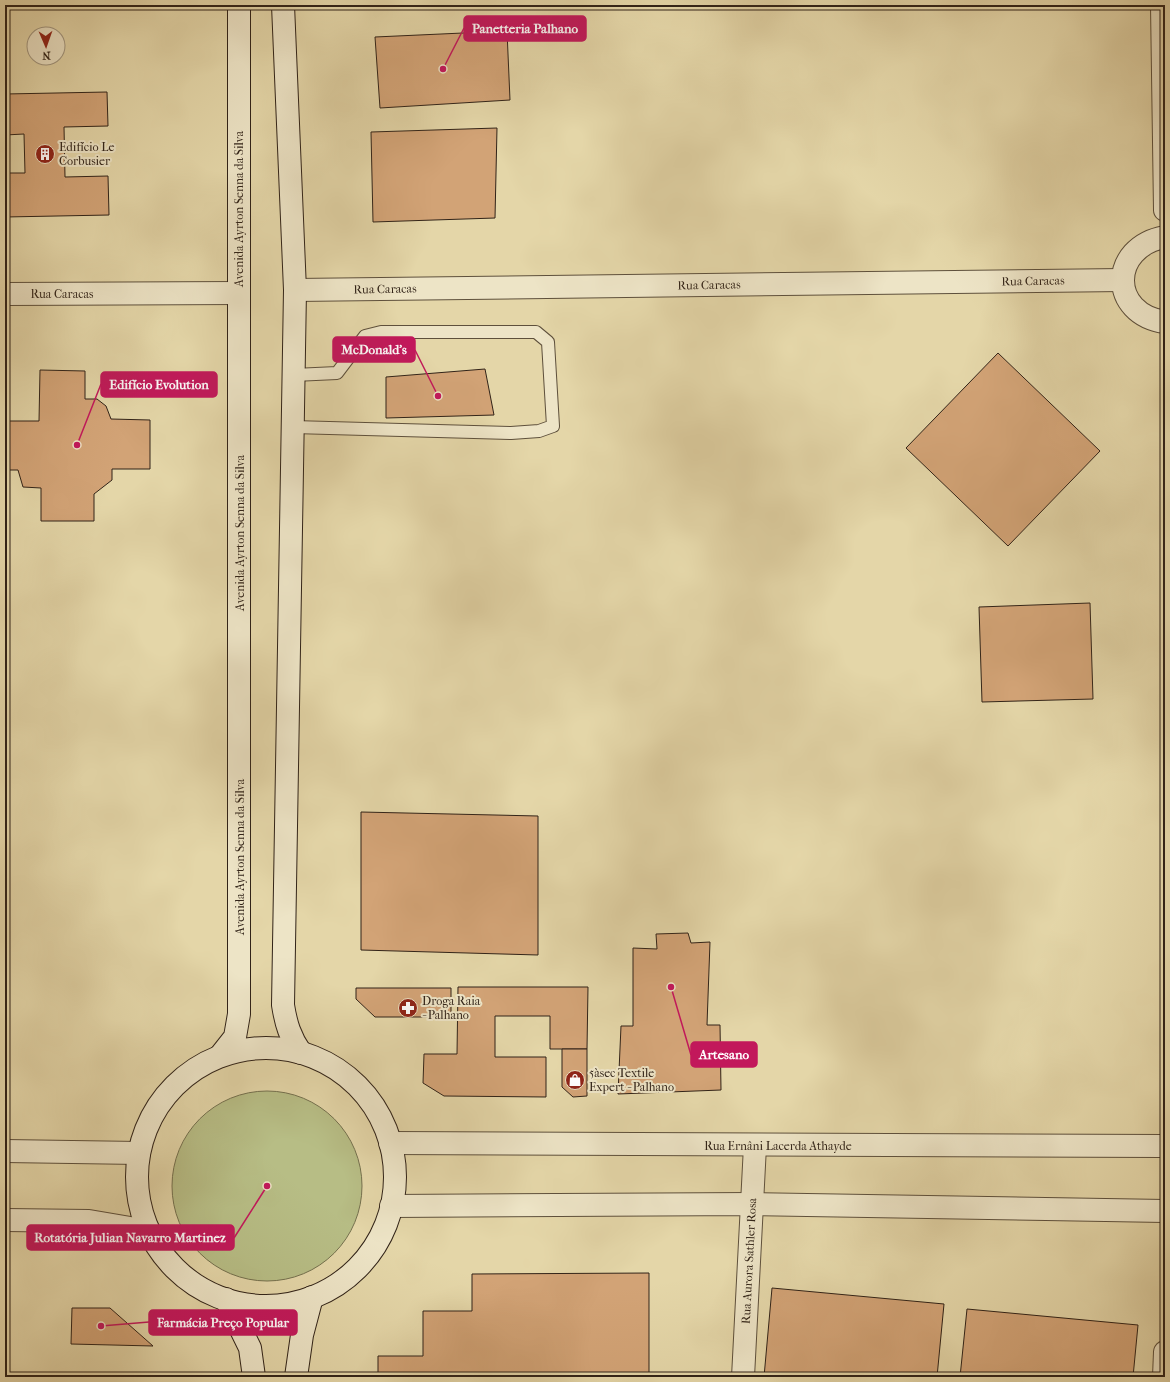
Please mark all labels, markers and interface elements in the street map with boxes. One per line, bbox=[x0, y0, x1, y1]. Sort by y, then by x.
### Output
callout: Panetteria Palhano bbox=[464, 16, 586, 41]
text: Panetteria Palhano bbox=[472, 21, 579, 36]
north arrow bbox=[26, 26, 66, 66]
text: N bbox=[41, 49, 51, 62]
street label: Avenida Ayrton Senna da Silva bbox=[232, 130, 246, 288]
place label: Edifício Le Corbusier bbox=[59, 140, 115, 168]
building icon: Edifício Le Corbusier bbox=[34, 143, 56, 165]
street label: Rua Caracas bbox=[1001, 273, 1065, 289]
street label: Rua Caracas bbox=[677, 277, 741, 293]
street label: Rua Caracas bbox=[353, 281, 417, 297]
street label: Rua Caracas bbox=[31, 287, 94, 301]
callout: McDonald's bbox=[333, 337, 415, 362]
text: McDonald's bbox=[340, 342, 407, 357]
callout: Edifício Evolution bbox=[101, 372, 217, 397]
text: Edifício Evolution bbox=[109, 377, 209, 392]
street label: Avenida Ayrton Senna da Silva bbox=[233, 454, 247, 612]
street label: Avenida Ayrton Senna da Silva bbox=[233, 778, 247, 936]
place label: Droga Raia - Palhano bbox=[422, 994, 481, 1022]
pharmacy icon: Droga Raia - Palhano bbox=[397, 997, 419, 1019]
callout: Artesano bbox=[691, 1042, 757, 1067]
text: Artesano bbox=[698, 1047, 749, 1062]
place label: 5àsec Textile Expert - Palhano bbox=[589, 1066, 674, 1094]
shop icon: 5àsec Textile Expert - Palhano bbox=[564, 1069, 586, 1091]
street label: Rua Ernâni Lacerda Athayde bbox=[704, 1139, 852, 1153]
street label: Rua Aurora Sathler Rosa bbox=[739, 1197, 759, 1324]
callout: Rotatória Julian Navarro Martinez bbox=[27, 1225, 234, 1250]
text: Rotatória Julian Navarro Martinez bbox=[34, 1230, 226, 1246]
callout: Farmácia Preço Popular bbox=[149, 1310, 297, 1335]
text: Farmácia Preço Popular bbox=[156, 1315, 290, 1331]

